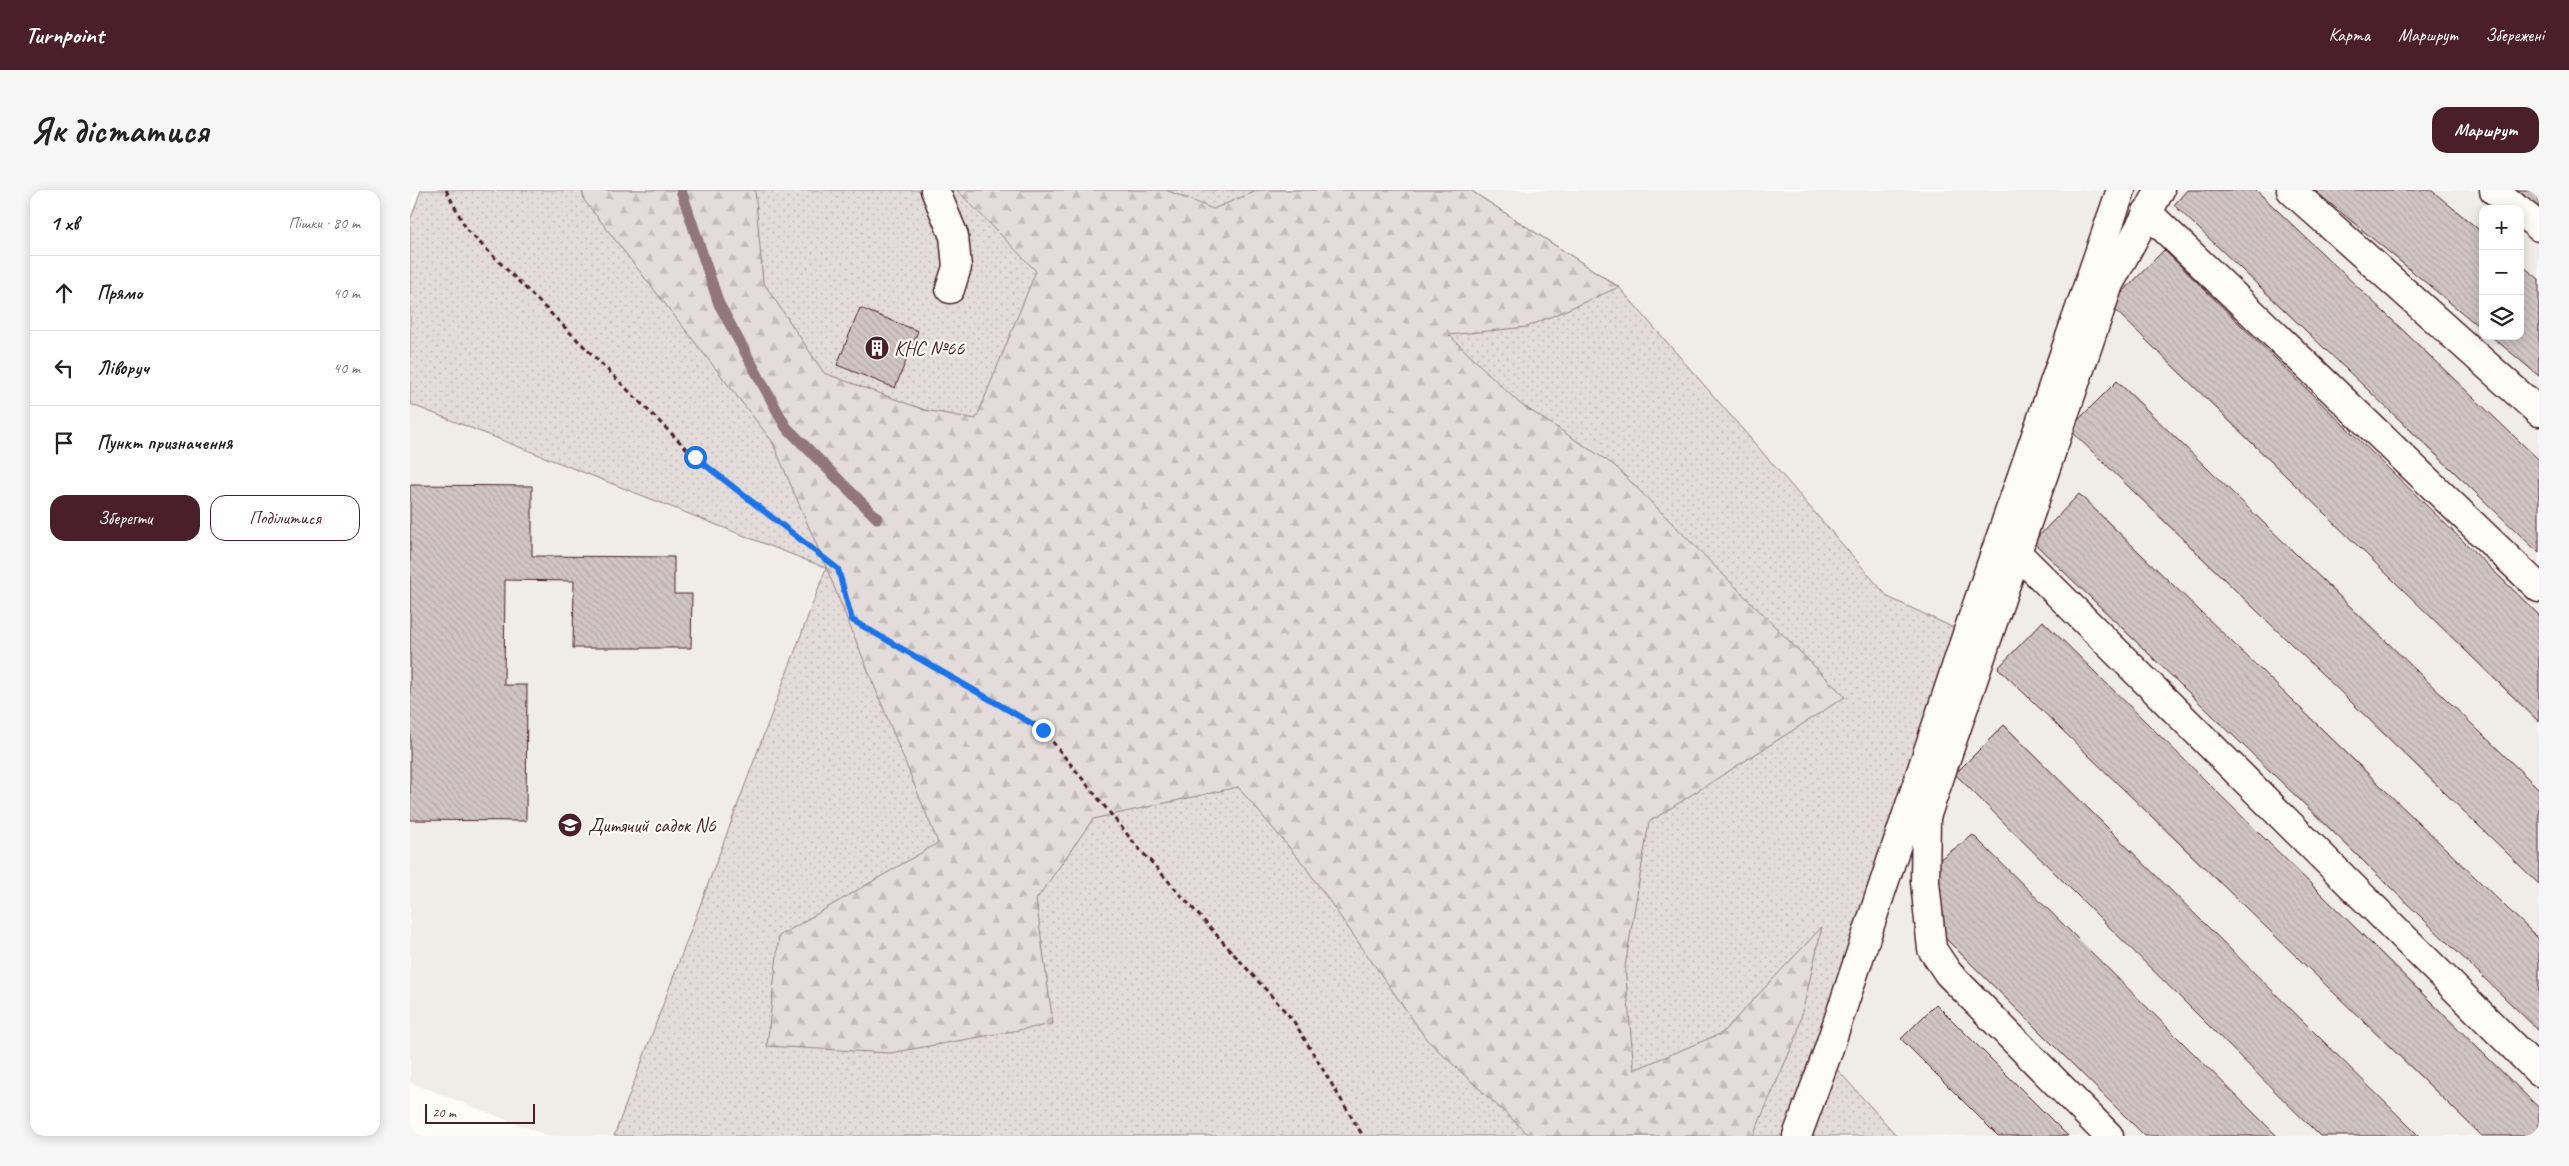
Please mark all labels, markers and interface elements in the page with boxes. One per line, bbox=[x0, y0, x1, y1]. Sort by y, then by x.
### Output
text: Turnpoint bbox=[25, 20, 104, 50]
text: Карта bbox=[2329, 24, 2370, 46]
text: Маршрут bbox=[2398, 24, 2457, 46]
text: Збережені bbox=[2485, 24, 2544, 46]
button: Маршрут bbox=[2432, 107, 2539, 153]
text: Як дістатися bbox=[30, 108, 208, 153]
map controls bbox=[2479, 205, 2524, 340]
button: + bbox=[2479, 205, 2524, 250]
text: 1 хв bbox=[50, 210, 79, 236]
text: Пішки · 80 m bbox=[288, 213, 360, 233]
button: − bbox=[2479, 250, 2524, 295]
icon: ahead bbox=[50, 279, 78, 307]
text: Прямо bbox=[97, 281, 142, 305]
text: 40 m bbox=[333, 283, 360, 303]
button: layers bbox=[2479, 295, 2524, 340]
building icon: КНС №66 bbox=[864, 335, 890, 361]
place label: КНС №66 bbox=[894, 336, 965, 361]
icon: left bbox=[50, 354, 78, 382]
text: Ліворуч bbox=[97, 356, 149, 380]
text: 40 m bbox=[333, 358, 360, 378]
icon: arrive bbox=[50, 429, 78, 457]
text: Пункт призначення bbox=[97, 431, 232, 455]
route start bbox=[684, 446, 707, 469]
button: Зберегти bbox=[50, 495, 200, 541]
button: Поділитися bbox=[210, 495, 360, 541]
route end bbox=[1032, 719, 1055, 742]
school or university icon: Дитячий садок N6 bbox=[557, 812, 583, 838]
place label: Дитячий садок N6 bbox=[588, 813, 717, 838]
scale bar bbox=[425, 1101, 535, 1124]
text: 20 m bbox=[432, 1104, 456, 1121]

